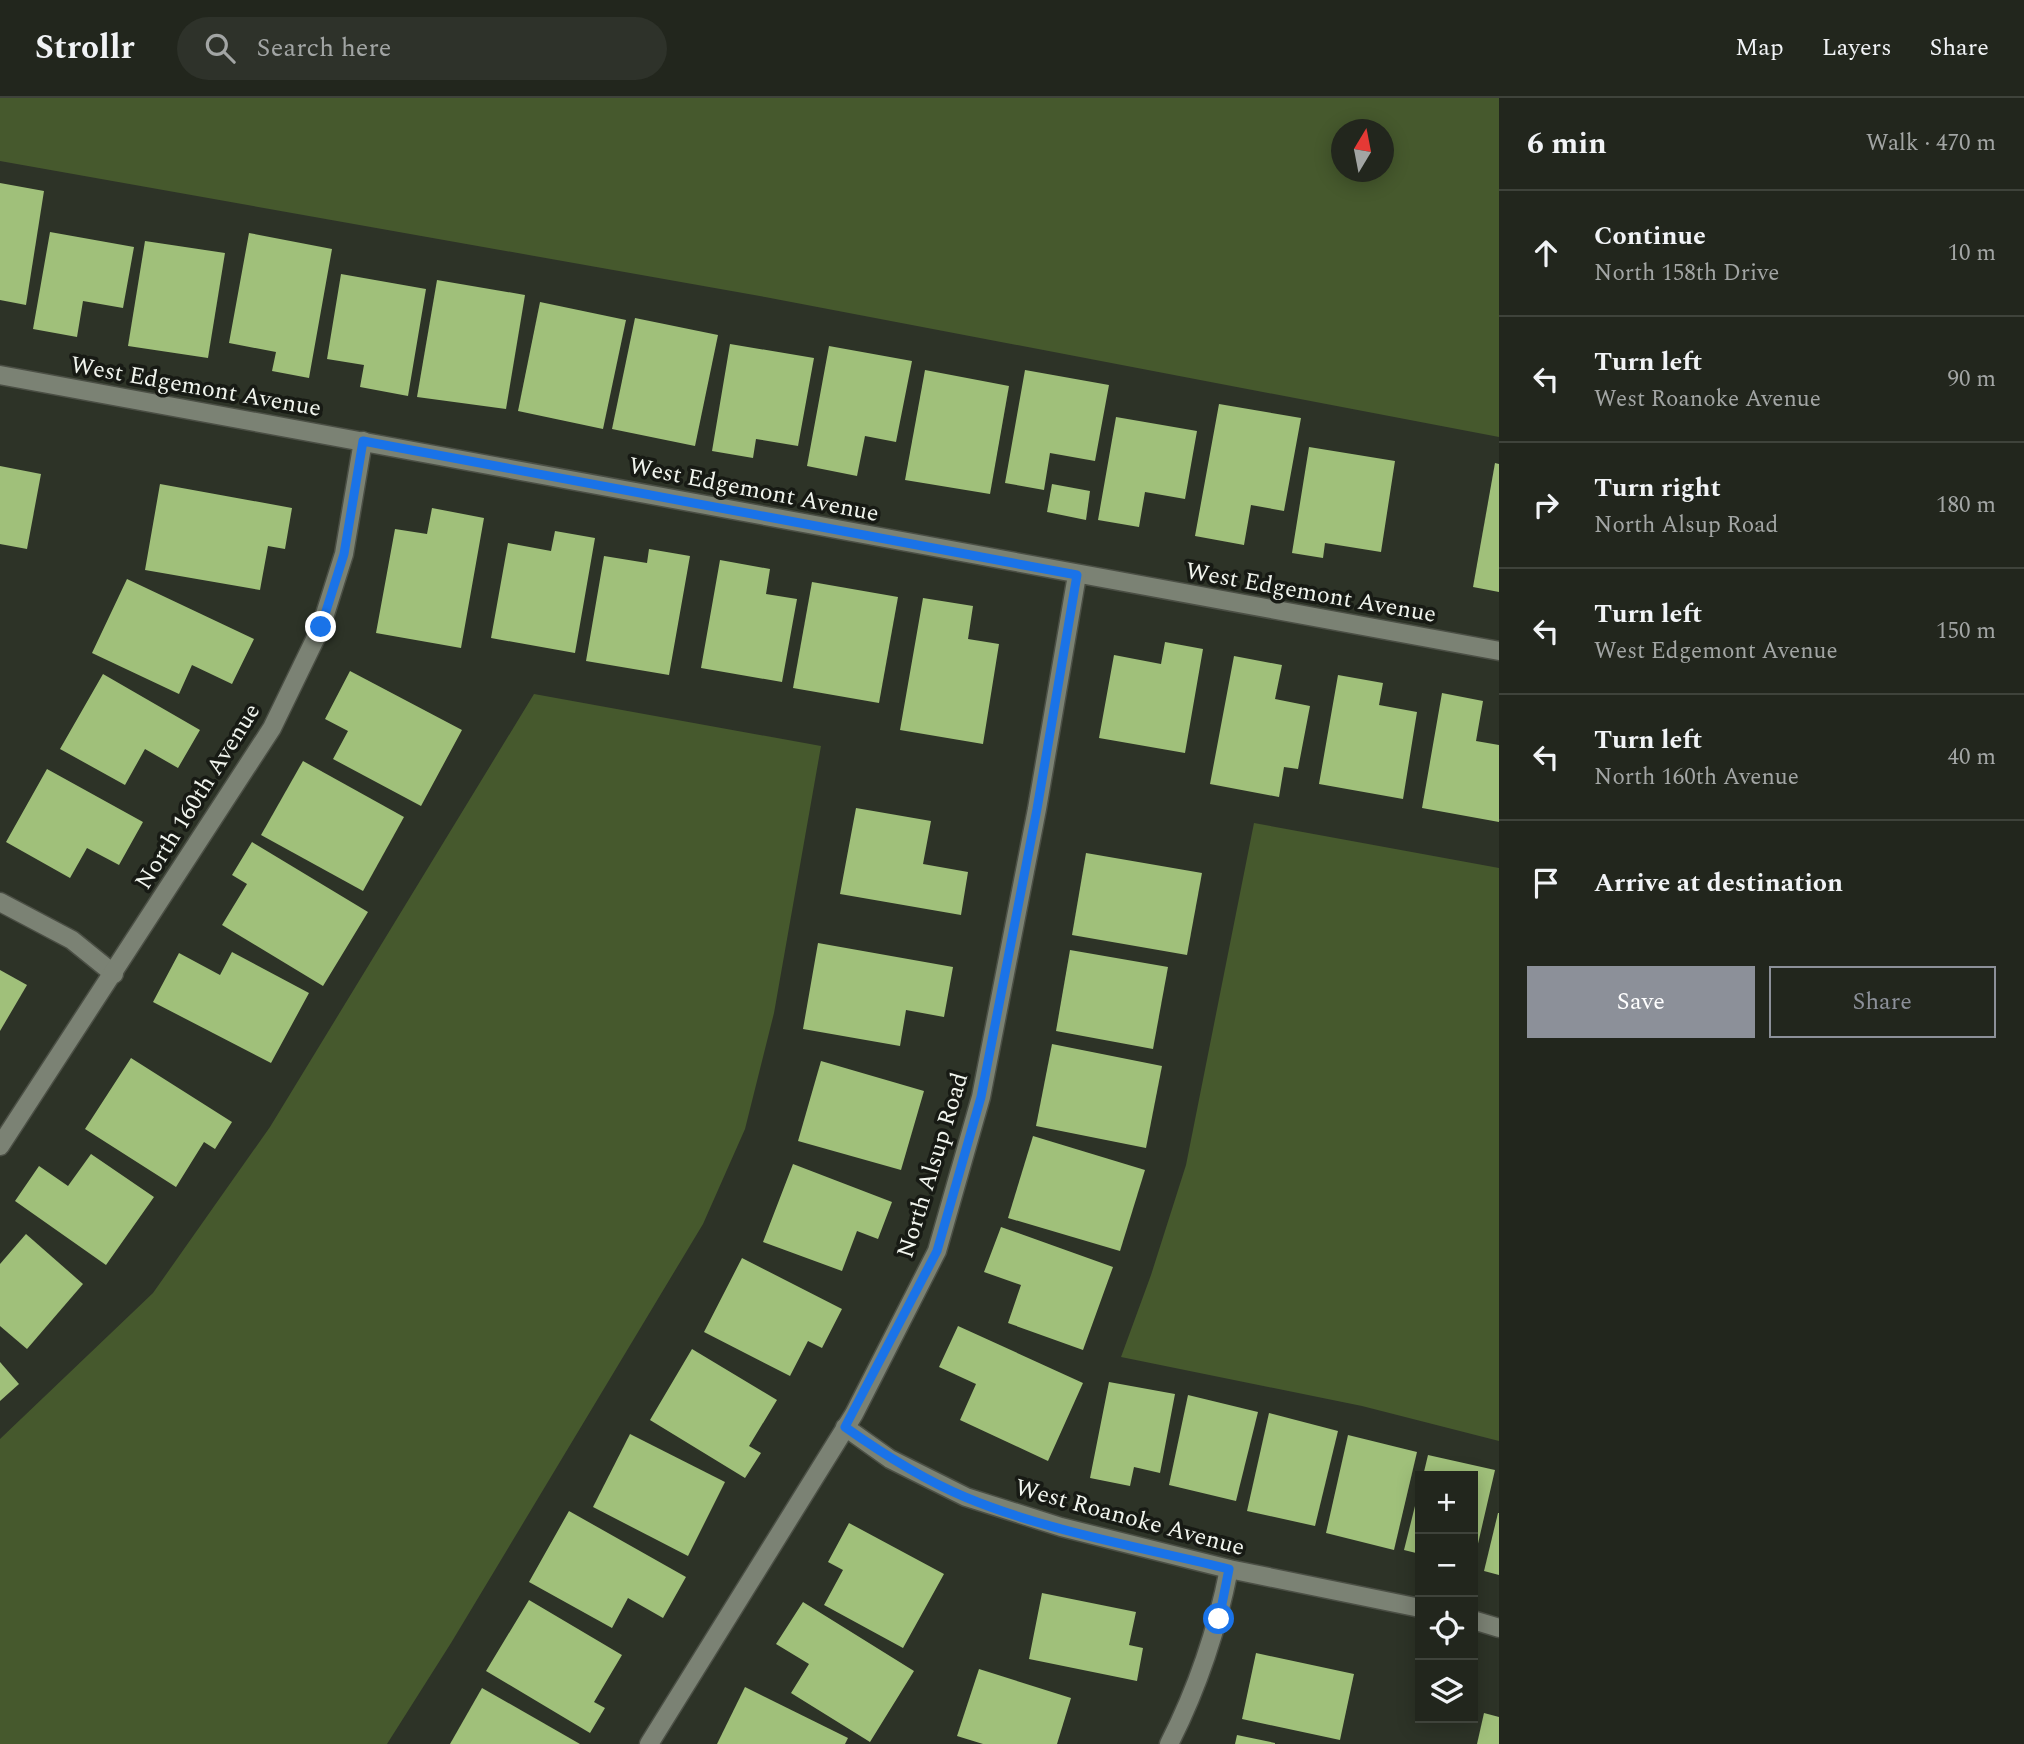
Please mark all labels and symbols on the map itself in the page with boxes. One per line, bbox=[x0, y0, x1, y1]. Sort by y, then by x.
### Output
north arrow bbox=[1331, 119, 1394, 182]
street label: West Edgemont Avenue bbox=[68, 347, 324, 427]
street label: West Edgemont Avenue bbox=[626, 448, 882, 532]
street label: West Edgemont Avenue bbox=[1183, 553, 1439, 633]
route end bbox=[305, 611, 336, 642]
street label: North 160th Avenue bbox=[126, 696, 270, 897]
street label: North Alsup Road bbox=[888, 1068, 978, 1263]
street label: West Roanoke Avenue bbox=[1011, 1470, 1249, 1566]
route start bbox=[1203, 1603, 1234, 1634]

